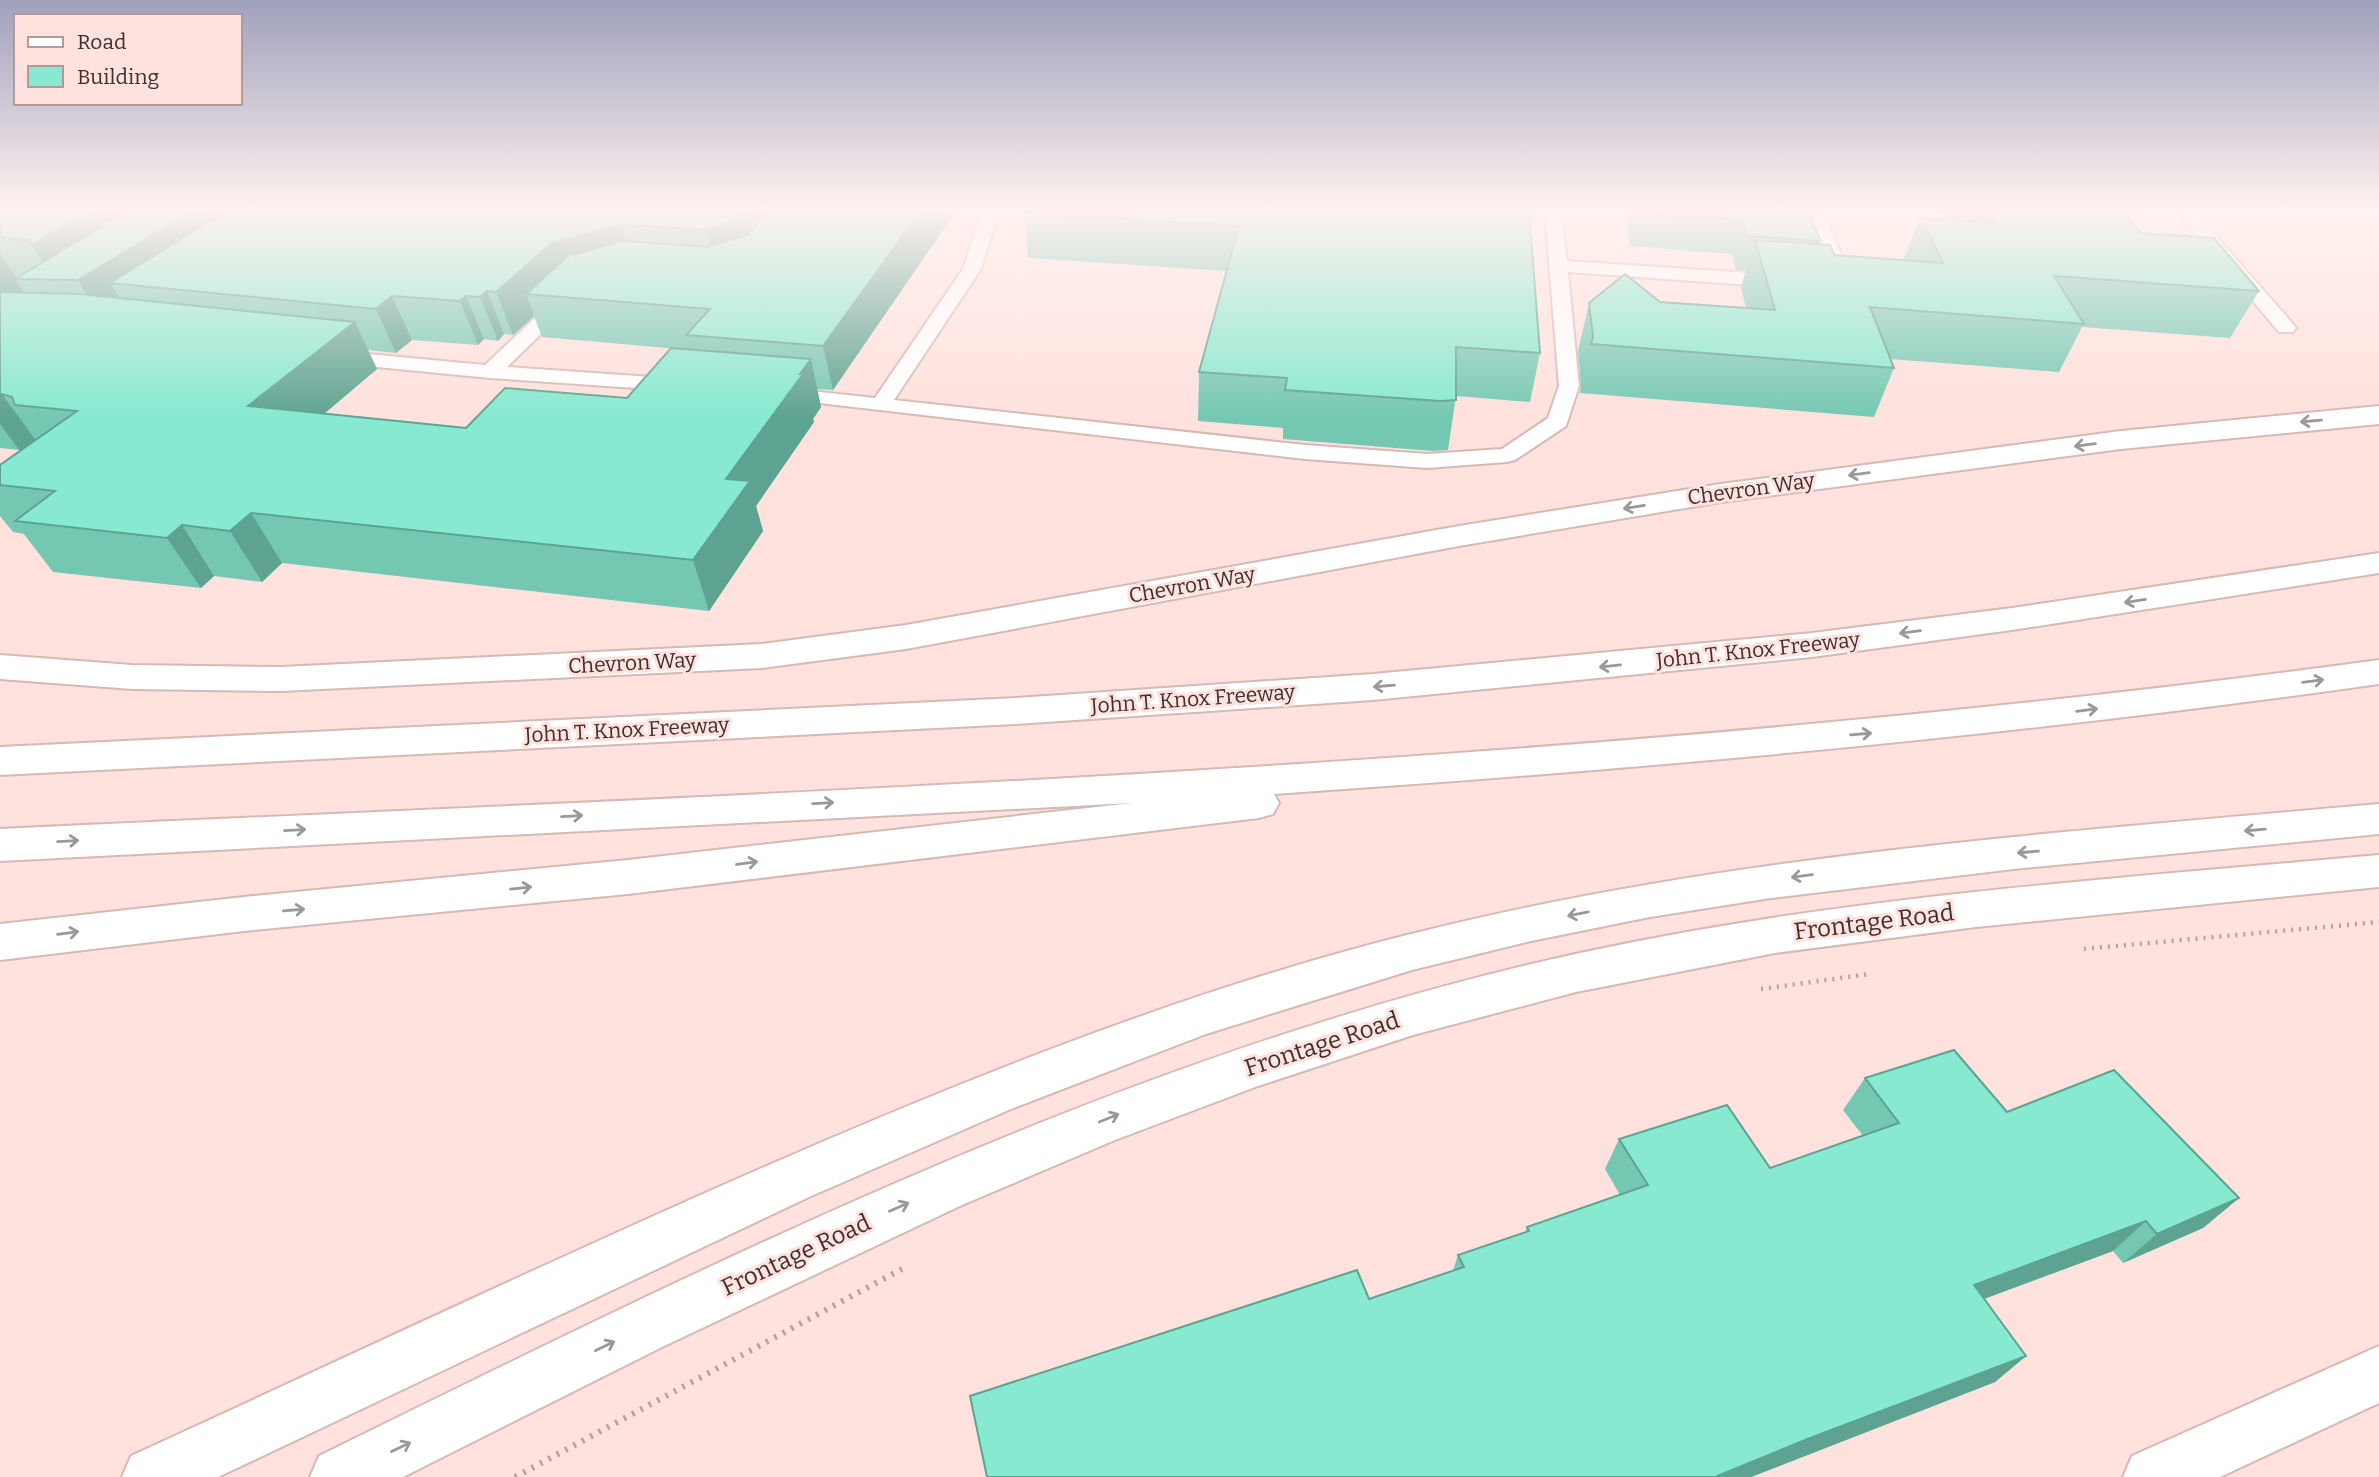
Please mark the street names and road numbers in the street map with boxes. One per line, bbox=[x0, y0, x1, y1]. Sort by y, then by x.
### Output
street label: Chevron Way bbox=[1686, 467, 1817, 511]
street label: Chevron Way bbox=[1127, 561, 1258, 609]
street label: John T. Knox Freeway bbox=[1654, 626, 1862, 674]
street label: Chevron Way bbox=[567, 647, 698, 679]
street label: John T. Knox Freeway bbox=[1089, 679, 1297, 719]
street label: John T. Knox Freeway bbox=[523, 712, 731, 748]
street label: Frontage Road bbox=[1792, 898, 1956, 946]
street label: Frontage Road bbox=[1241, 1006, 1403, 1082]
street label: Frontage Road bbox=[717, 1208, 875, 1302]

